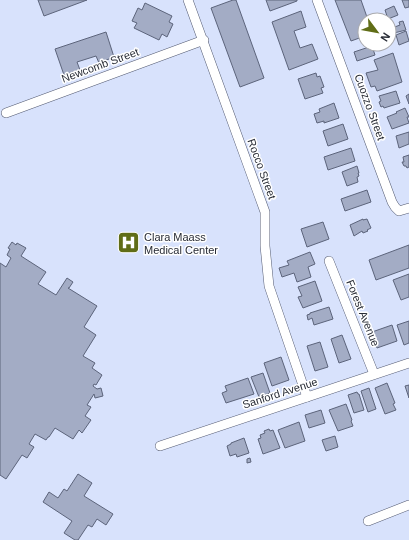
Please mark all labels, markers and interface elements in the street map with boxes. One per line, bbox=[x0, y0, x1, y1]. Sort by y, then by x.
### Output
north arrow bbox=[357, 12, 397, 52]
text: N bbox=[378, 31, 393, 44]
street label: Newcomb Street bbox=[60, 45, 140, 85]
street label: Cuozzo Street bbox=[352, 72, 388, 142]
street label: Rocco Street bbox=[245, 137, 279, 201]
hospital icon: Clara Maass Medical Center bbox=[116, 230, 142, 256]
place label: Clara Maass Medical Center bbox=[144, 231, 218, 256]
street label: Forest Avenue bbox=[344, 278, 382, 348]
street label: Sanford Avenue bbox=[241, 375, 319, 411]

